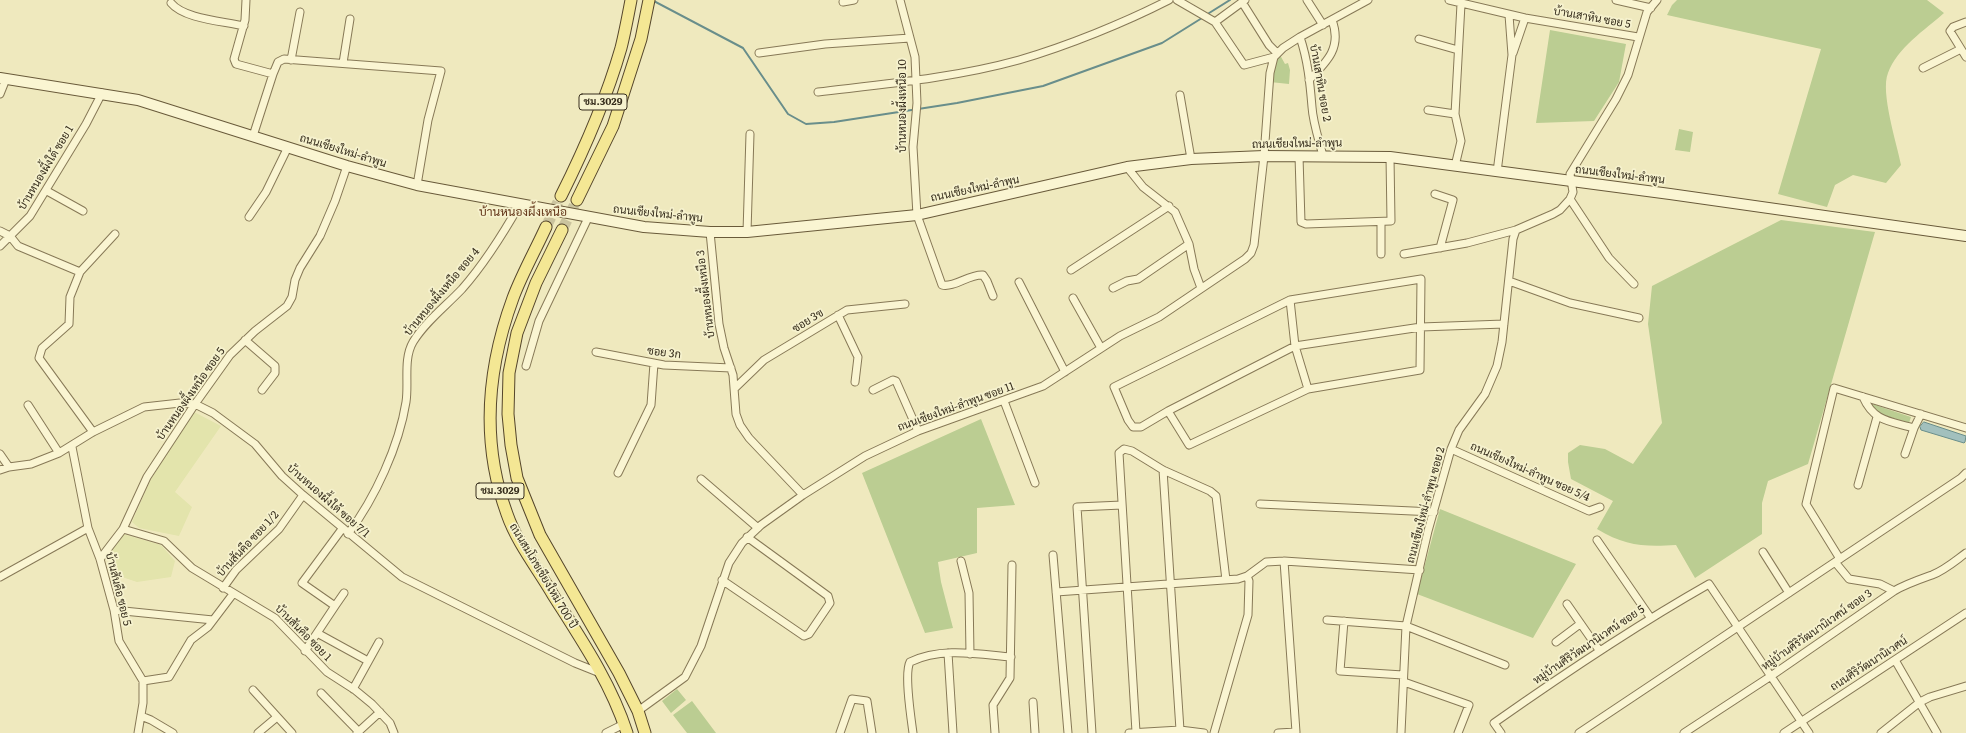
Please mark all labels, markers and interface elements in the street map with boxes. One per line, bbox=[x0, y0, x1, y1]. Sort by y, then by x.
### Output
street label: บ้านเสาหิน ซอย 5 bbox=[1552, 5, 1632, 31]
street label: บ้านเสาหิน ซอย 2 bbox=[1307, 43, 1333, 123]
street label: บ้านหนองผึ้งเหนือ 10 bbox=[896, 59, 910, 153]
road number: ชม.3029 bbox=[579, 94, 627, 110]
street label: บ้านหนองผึ้งใต้ ซอย 1 bbox=[16, 123, 76, 213]
street label: ถนนเชียงใหม่-ลำพูน bbox=[298, 132, 388, 170]
street label: ถนนเชียงใหม่-ลำพูน bbox=[1252, 137, 1342, 151]
street label: ถนนเชียงใหม่-ลำพูน bbox=[1574, 163, 1666, 187]
street label: ถนนเชียงใหม่-ลำพูน bbox=[930, 173, 1020, 205]
street label: ถนนเชียงใหม่-ลำพูน bbox=[612, 203, 704, 225]
district label: บ้านหนองผึ้งเหนือ bbox=[479, 205, 567, 219]
street label: บ้านหนองผึ้งเหนือ ซอย 4 bbox=[401, 245, 483, 339]
street label: บ้านหนองผึ้งเหนือ 3 bbox=[694, 249, 718, 339]
street label: ซอย 3ข bbox=[790, 306, 826, 336]
street label: ซอย 3ก bbox=[646, 344, 682, 362]
street label: บ้านหนองผึ้งเหนือ ซอย 5 bbox=[154, 345, 228, 443]
street label: ถนนเชียงใหม่-ลำพูน ซอย 11 bbox=[896, 380, 1016, 434]
street label: ถนนเชียงใหม่-ลำพูน ซอย 5/4 bbox=[1468, 440, 1592, 504]
street label: ถนนเชียงใหม่-ลำพูน ซอย 2 bbox=[1404, 445, 1448, 565]
street label: บ้านหนองผึ้งใต้ ซอย 7/1 bbox=[284, 462, 372, 540]
road number: ชม.3029 bbox=[476, 483, 524, 499]
street label: บ้านสันคือ ซอย 1/2 bbox=[214, 509, 282, 579]
street label: ถนนสมโภชเชียงใหม่ 700 ปี bbox=[506, 521, 580, 631]
street label: บ้านสันคือ ซอย 5 bbox=[102, 551, 134, 627]
street label: หมู่บ้านศิริวัฒนานิเวศน์ ซอย 3 bbox=[1759, 587, 1875, 673]
street label: บ้านสันคือ ซอย 1 bbox=[272, 602, 334, 664]
street label: หมู่บ้านศิริวัฒนานิเวศน์ ซอย 5 bbox=[1531, 603, 1647, 687]
street label: ถนนศิริวัฒนานิเวศน์ bbox=[1828, 634, 1910, 694]

